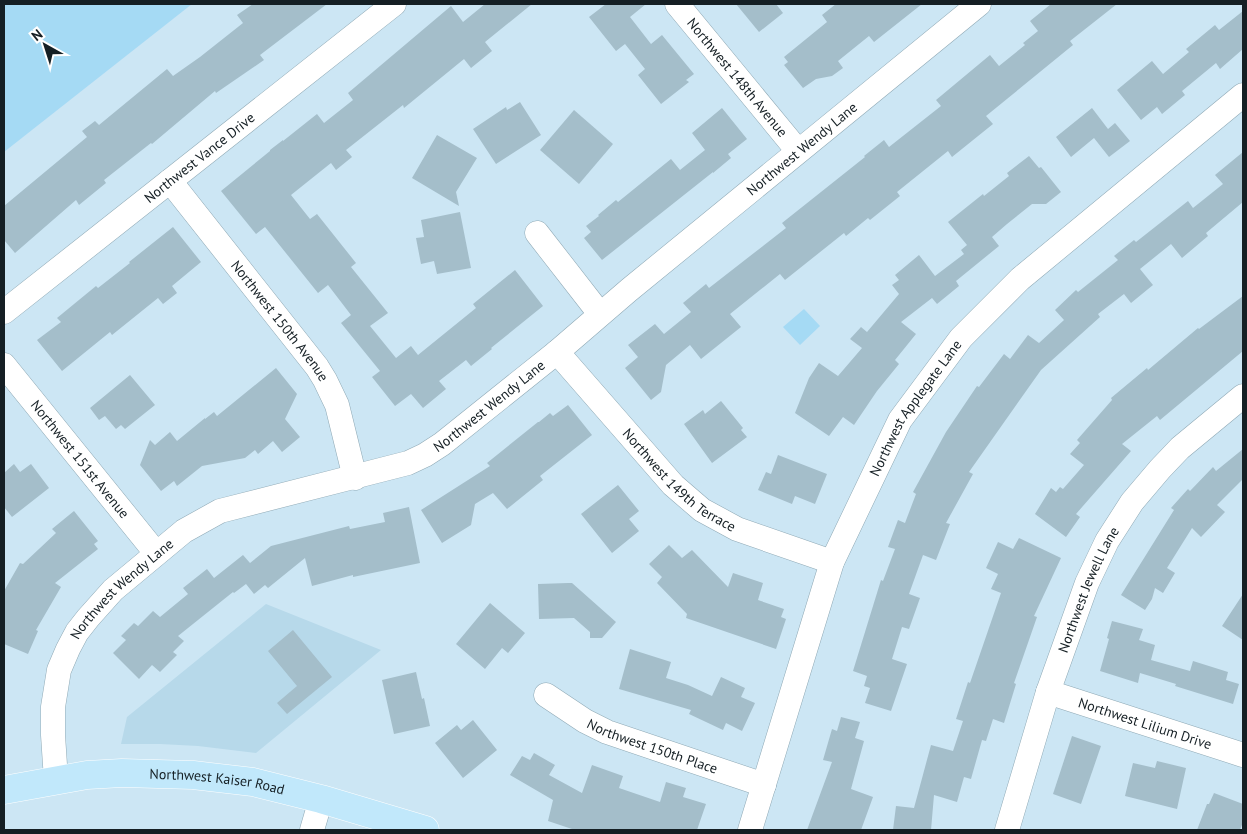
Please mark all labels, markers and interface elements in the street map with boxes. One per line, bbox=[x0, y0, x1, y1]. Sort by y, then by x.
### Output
street label: Northwest 148th Avenue bbox=[683, 14, 792, 140]
north arrow bbox=[20, 20, 70, 70]
text: N bbox=[28, 25, 46, 45]
street label: Northwest Wendy Lane bbox=[743, 98, 861, 199]
street label: Northwest Vance Drive bbox=[140, 108, 258, 207]
street label: Northwest 150th Avenue bbox=[227, 257, 333, 385]
street label: Northwest Applegate Lane bbox=[865, 336, 966, 479]
street label: Northwest Wendy Lane bbox=[430, 356, 549, 456]
street label: Northwest 151st Avenue bbox=[27, 396, 133, 522]
street label: Northwest 149th Terrace bbox=[619, 425, 739, 536]
street label: Northwest Jewell Lane bbox=[1054, 523, 1123, 655]
street label: Northwest Wendy Lane bbox=[66, 535, 177, 642]
street label: Northwest Lilium Drive bbox=[1076, 693, 1214, 753]
street label: Northwest 150th Place bbox=[584, 714, 720, 778]
street label: Northwest Kaiser Road bbox=[149, 765, 287, 799]

